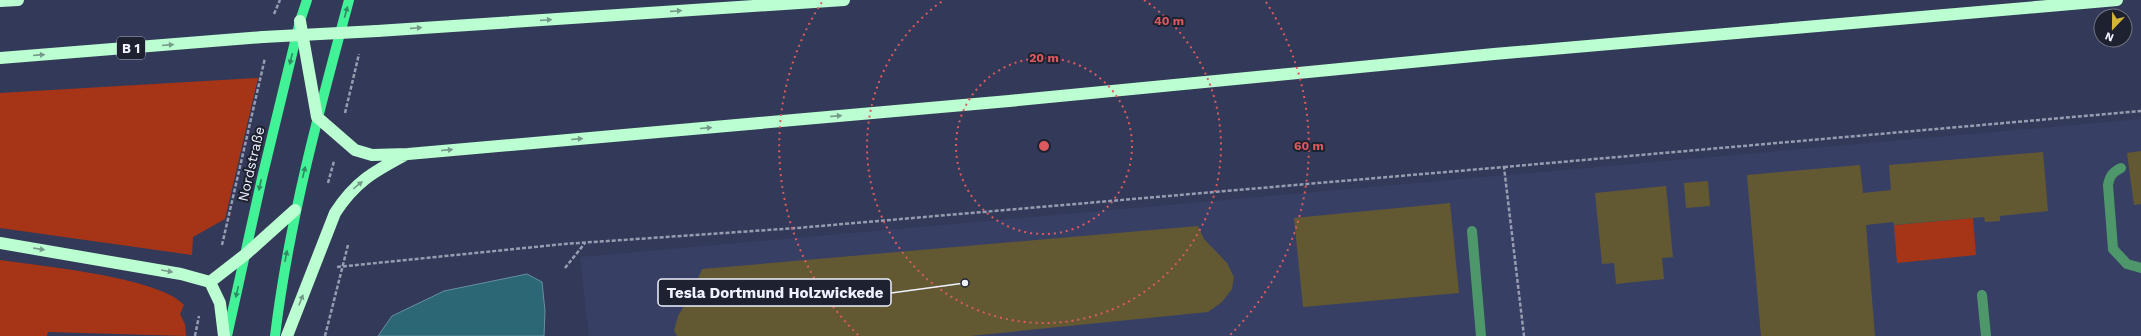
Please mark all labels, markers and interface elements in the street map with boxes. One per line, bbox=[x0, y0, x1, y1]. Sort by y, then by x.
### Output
one-way arrow bbox=[343, 6, 349, 18]
one-way arrow bbox=[670, 8, 682, 15]
north arrow bbox=[2093, 8, 2133, 48]
text: 40 m bbox=[1154, 14, 1184, 28]
one-way arrow bbox=[540, 16, 552, 23]
one-way arrow bbox=[410, 25, 422, 32]
text: N bbox=[2103, 29, 2116, 44]
road number: B 1 bbox=[117, 37, 145, 59]
one-way arrow bbox=[162, 41, 174, 48]
one-way arrow bbox=[33, 51, 45, 58]
text: 20 m bbox=[1029, 51, 1059, 65]
one-way arrow bbox=[287, 53, 293, 65]
one-way arrow bbox=[830, 113, 842, 119]
one-way arrow bbox=[700, 124, 712, 131]
street label: Nordstraße bbox=[235, 125, 267, 203]
one-way arrow bbox=[571, 136, 583, 142]
centre of rings bbox=[1037, 139, 1051, 153]
text: 60 m bbox=[1294, 139, 1324, 153]
one-way arrow bbox=[441, 147, 453, 154]
one-way arrow bbox=[301, 166, 307, 178]
one-way arrow bbox=[257, 179, 263, 191]
one-way arrow bbox=[352, 180, 363, 189]
one-way arrow bbox=[32, 246, 45, 252]
one-way arrow bbox=[284, 250, 290, 262]
one-way arrow bbox=[161, 268, 173, 274]
callout: Tesla Dortmund Holzwickede bbox=[658, 279, 891, 306]
text: Tesla Dortmund Holzwickede bbox=[667, 284, 884, 302]
one-way arrow bbox=[234, 286, 240, 298]
one-way arrow bbox=[299, 293, 305, 305]

